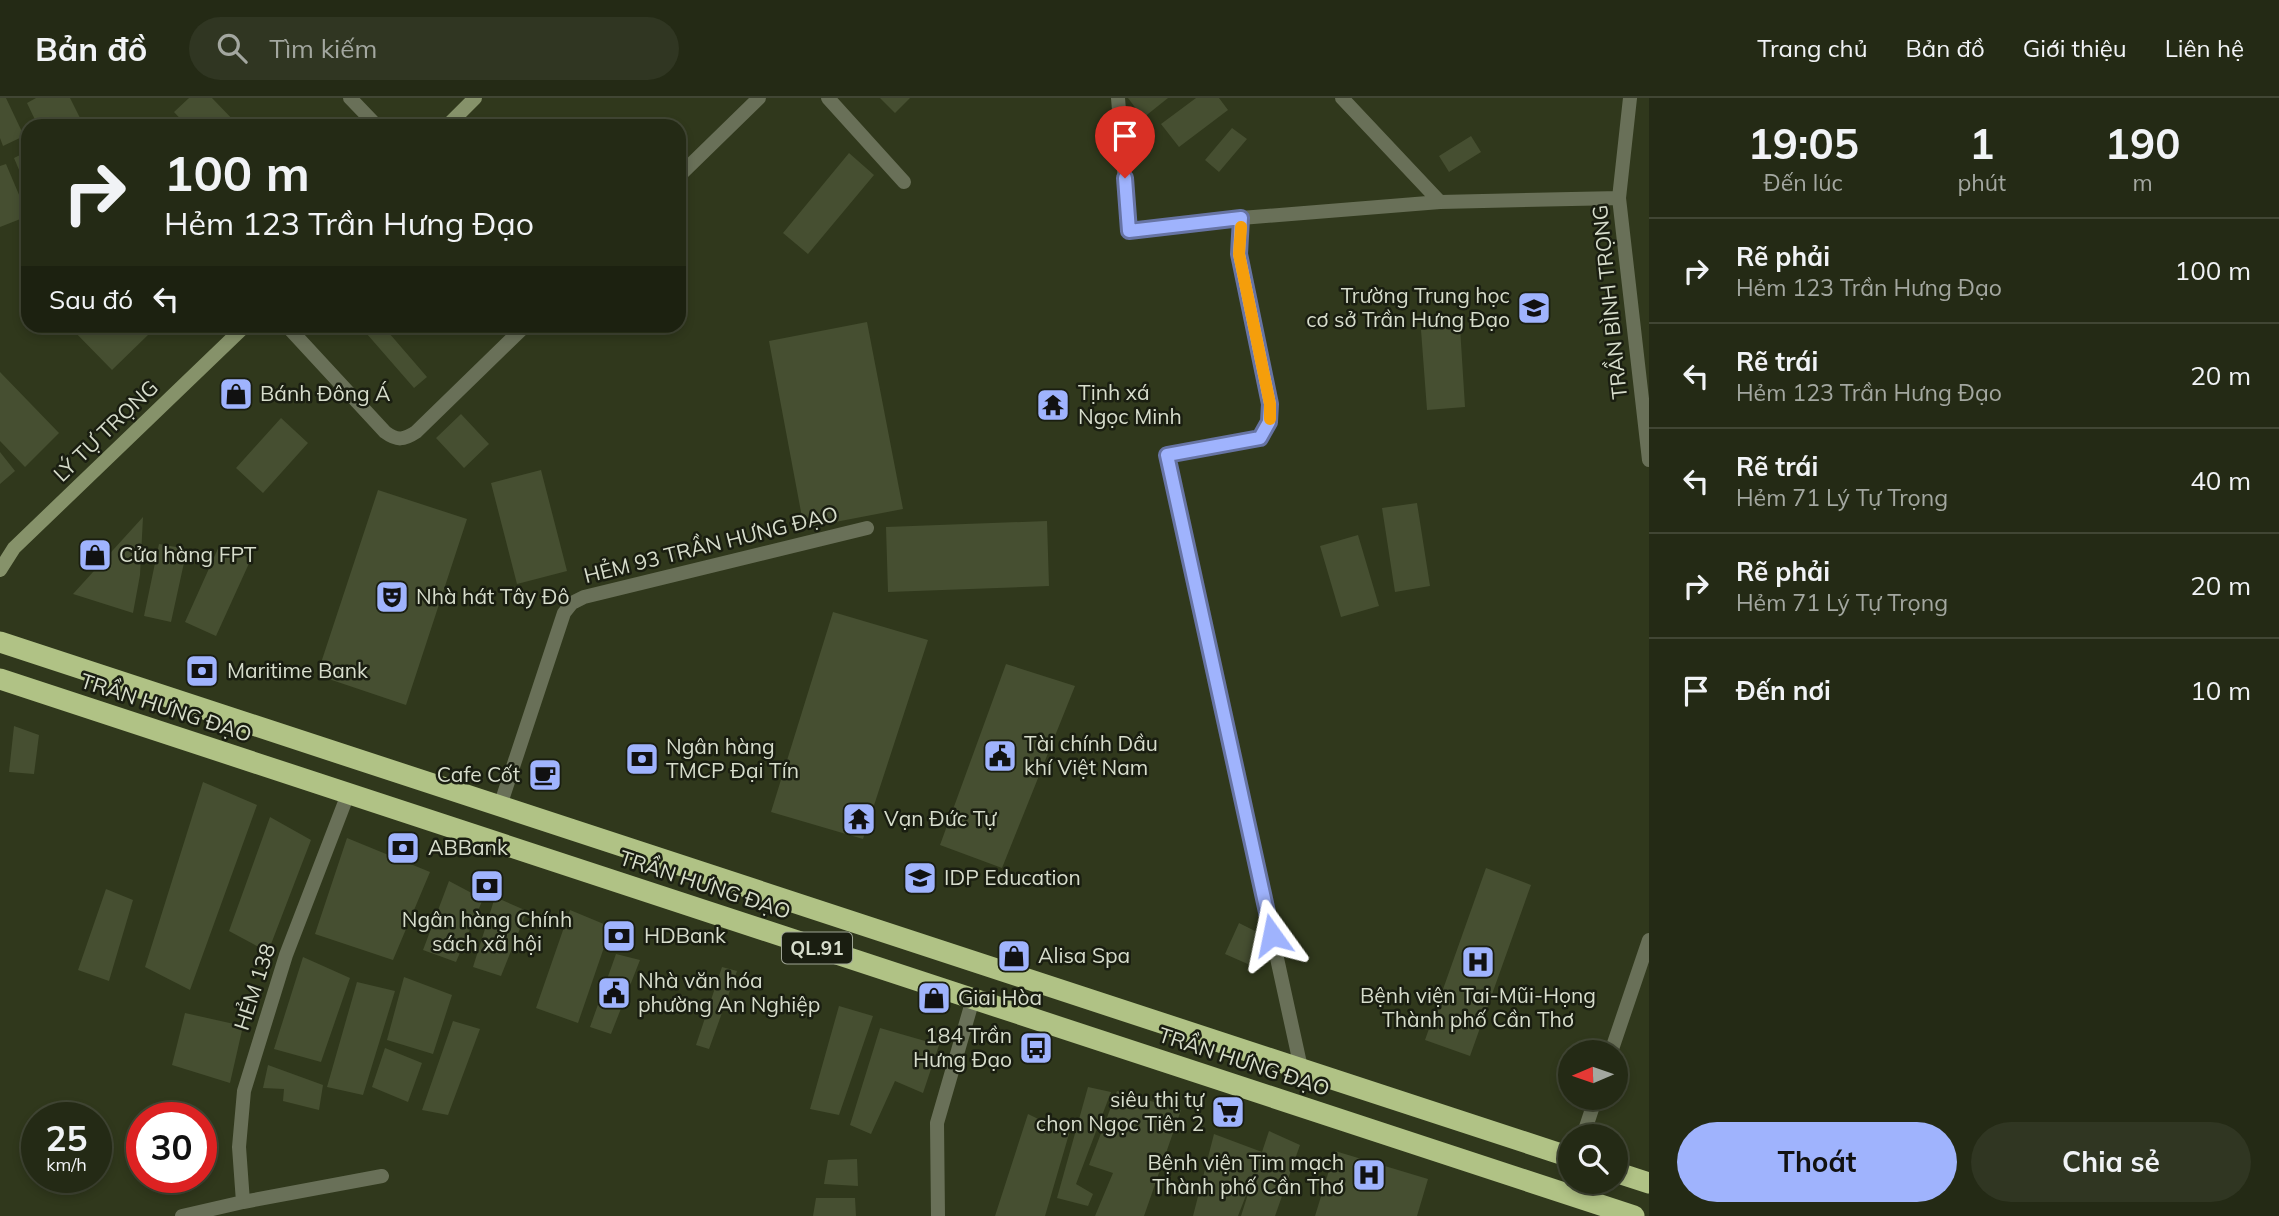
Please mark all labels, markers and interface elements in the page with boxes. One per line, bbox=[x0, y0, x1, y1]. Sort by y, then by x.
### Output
search box bbox=[189, 17, 679, 80]
text: Bản đồ bbox=[35, 28, 147, 69]
icon: search bbox=[213, 29, 251, 67]
text: Tìm kiếm bbox=[269, 32, 377, 65]
text: Trang chủ bbox=[1757, 33, 1868, 63]
text: Bản đồ bbox=[1906, 33, 1985, 63]
text: Giới thiệu bbox=[2023, 33, 2127, 63]
text: Liên hệ bbox=[2165, 33, 2244, 63]
pin bbox=[1095, 106, 1155, 178]
icon: arrive bbox=[1106, 117, 1144, 155]
text: 19:05 bbox=[1748, 117, 1859, 170]
text: 1 bbox=[1969, 117, 1994, 170]
text: 190 bbox=[2105, 117, 2180, 170]
text: 100 m bbox=[164, 142, 310, 203]
icon: right bbox=[49, 147, 140, 238]
text: Đến lúc bbox=[1764, 168, 1843, 197]
text: phút bbox=[1958, 168, 2006, 197]
text: m bbox=[2132, 168, 2153, 197]
text: Hẻm 123 Trần Hưng Đạo bbox=[164, 203, 534, 243]
street label: TRẦN BÌNH TRỌNG bbox=[1585, 204, 1632, 400]
text: Rẽ phải bbox=[1736, 240, 1830, 273]
icon: right bbox=[1677, 252, 1715, 290]
text: 100 m bbox=[2175, 254, 2251, 287]
text: Hẻm 123 Trần Hưng Đạo bbox=[1736, 273, 2002, 302]
icon: left bbox=[147, 280, 185, 318]
place label: Trường Trung học cơ sở Trần Hưng Đạo bbox=[1306, 282, 1510, 332]
text: Sau đó bbox=[49, 283, 133, 316]
school or university icon: Trường Trung học cơ sở Trần Hưng Đạo bbox=[1515, 289, 1553, 327]
text: Rẽ trái bbox=[1736, 345, 1818, 378]
icon: left bbox=[1677, 357, 1715, 395]
text: 20 m bbox=[2190, 359, 2251, 392]
street label: LÝ TỰ TRỌNG bbox=[48, 374, 163, 487]
shop icon: Bánh Đông Á bbox=[217, 375, 255, 413]
text: Hẻm 123 Trần Hưng Đạo bbox=[1736, 378, 2002, 407]
place label: Tịnh xá Ngọc Minh bbox=[1078, 379, 1182, 429]
place label: Bánh Đông Á bbox=[260, 380, 391, 406]
temple icon: Tịnh xá Ngọc Minh bbox=[1034, 386, 1072, 424]
text: Rẽ trái bbox=[1736, 450, 1818, 483]
icon: left bbox=[1677, 462, 1715, 500]
text: 40 m bbox=[2190, 464, 2251, 497]
text: Hẻm 71 Lý Tự Trọng bbox=[1736, 483, 1948, 512]
street label: HẺM 93 TRẦN HƯNG ĐẠO bbox=[581, 499, 841, 588]
shop icon: Cửa hàng FPT bbox=[76, 536, 114, 574]
place label: Cửa hàng FPT bbox=[119, 541, 257, 567]
text: Rẽ phải bbox=[1736, 555, 1830, 588]
icon: right bbox=[1677, 567, 1715, 605]
text: 20 m bbox=[2190, 569, 2251, 602]
theatre icon: Nhà hát Tây Đô bbox=[373, 578, 411, 616]
place label: Nhà hát Tây Đô bbox=[416, 583, 569, 609]
text: Hẻm 71 Lý Tự Trọng bbox=[1736, 588, 1948, 617]
bank icon: Maritime Bank bbox=[183, 652, 221, 690]
place label: Maritime Bank bbox=[227, 657, 368, 683]
street label: TRẦN HƯNG ĐẠO bbox=[77, 666, 255, 747]
icon: arrive bbox=[1677, 672, 1715, 710]
text: Đến nơi bbox=[1736, 674, 1831, 707]
text: 10 m bbox=[2190, 674, 2251, 707]
place label: Tài chính Dầu khí Việt Nam bbox=[1024, 730, 1158, 780]
place label: Ngân hàng TMCP Đại Tín bbox=[666, 733, 799, 783]
public building icon: Tài chính Dầu khí Việt Nam bbox=[981, 737, 1019, 775]
bank icon: Ngân hàng TMCP Đại Tín bbox=[623, 740, 661, 778]
cafe icon: Cafe Cốt bbox=[526, 756, 564, 794]
place label: Cafe Cốt bbox=[437, 761, 520, 787]
temple icon: Vạn Đức Tự bbox=[840, 800, 878, 838]
place label: Vạn Đức Tự bbox=[884, 805, 997, 831]
bank icon: ABBank bbox=[384, 829, 422, 867]
place label: ABBank bbox=[428, 834, 508, 860]
street label: TRẦN HƯNG ĐẠO bbox=[616, 843, 794, 924]
school or university icon: IDP Education bbox=[901, 859, 939, 897]
place label: IDP Education bbox=[944, 864, 1081, 890]
bank icon: Ngân hàng Chính sách xã hội bbox=[468, 867, 506, 905]
position arrow bbox=[1235, 898, 1309, 972]
place label: Ngân hàng Chính sách xã hội bbox=[402, 906, 572, 956]
bank icon: HDBank bbox=[600, 917, 638, 955]
place label: HDBank bbox=[644, 922, 726, 948]
road number: QL.91 bbox=[782, 932, 852, 964]
shop icon: Alisa Spa bbox=[995, 937, 1033, 975]
street label: HẺM 138 bbox=[228, 940, 280, 1033]
place label: Alisa Spa bbox=[1038, 942, 1130, 968]
hospital icon: Bệnh viện Tai-Mũi-Họng Thành phố Cần Thơ bbox=[1459, 943, 1497, 981]
place label: Nhà văn hóa phường An Nghiệp bbox=[638, 967, 820, 1017]
public building icon: Nhà văn hóa phường An Nghiệp bbox=[595, 974, 633, 1012]
shop icon: Giai Hòa bbox=[915, 979, 953, 1017]
place label: Bệnh viện Tai-Mũi-Họng Thành phố Cần Thơ bbox=[1360, 982, 1596, 1032]
place label: Giai Hòa bbox=[958, 984, 1042, 1010]
street label: TRẦN HƯNG ĐẠO bbox=[1155, 1020, 1333, 1101]
place label: 184 Trần Hưng Đạo bbox=[913, 1022, 1012, 1072]
bus stop icon: 184 Trần Hưng Đạo bbox=[1017, 1029, 1055, 1067]
north arrow bbox=[1558, 1040, 1628, 1110]
map controls bbox=[1558, 1040, 1628, 1194]
place label: siêu thị tự chọn Ngọc Tiên 2 bbox=[1036, 1086, 1205, 1136]
supermarket icon: siêu thị tự chọn Ngọc Tiên 2 bbox=[1209, 1093, 1247, 1131]
speed limit sign: 30 bbox=[126, 1102, 217, 1193]
text: 25 bbox=[45, 1116, 88, 1160]
button: Thoát bbox=[1677, 1122, 1957, 1202]
button: Chia sẻ bbox=[1971, 1122, 2251, 1202]
button: search bbox=[1558, 1124, 1628, 1194]
place label: Bệnh viện Tim mạch Thành phố Cần Thơ bbox=[1148, 1149, 1344, 1199]
text: km/h bbox=[46, 1153, 87, 1176]
hospital icon: Bệnh viện Tim mạch Thành phố Cần Thơ bbox=[1350, 1156, 1388, 1194]

